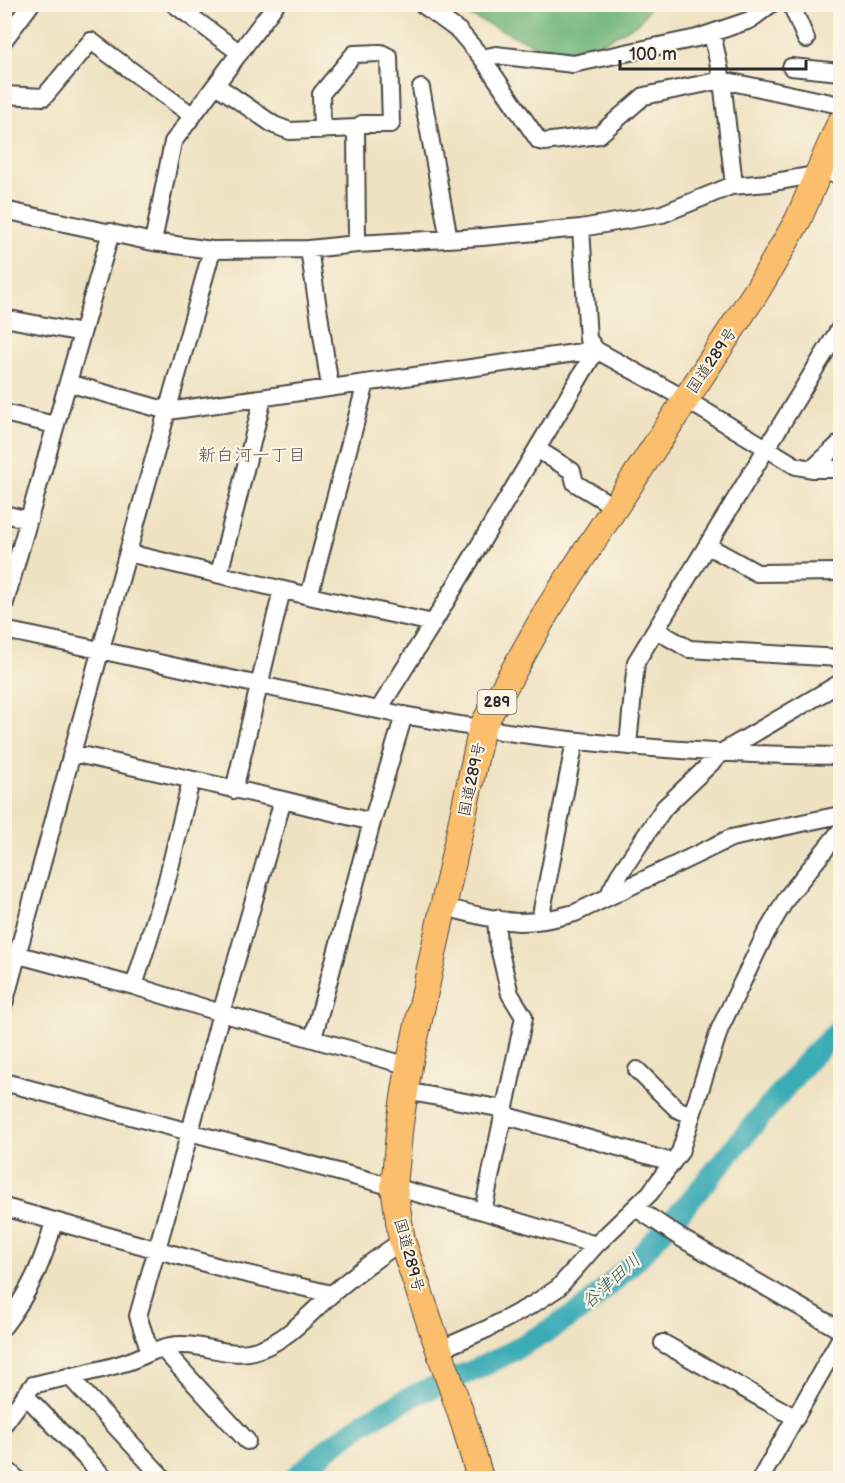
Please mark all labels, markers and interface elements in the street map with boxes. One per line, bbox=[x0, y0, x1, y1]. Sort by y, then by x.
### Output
scale bar bbox=[620, 33, 806, 71]
text: 100 m bbox=[629, 44, 677, 65]
street label: 国道289号 bbox=[683, 324, 741, 398]
district label: 新白河一丁目 bbox=[198, 445, 306, 466]
road number: 289 bbox=[478, 690, 516, 714]
street label: 国道289号 bbox=[455, 740, 490, 818]
street label: 国道289号 bbox=[390, 1216, 428, 1295]
water label: 谷津田川 bbox=[578, 1249, 645, 1313]

